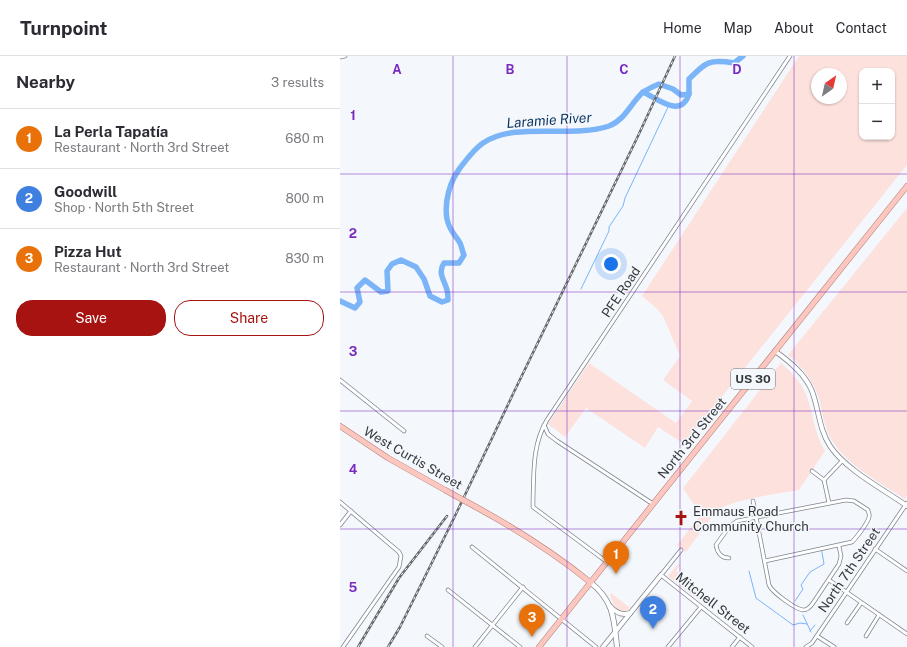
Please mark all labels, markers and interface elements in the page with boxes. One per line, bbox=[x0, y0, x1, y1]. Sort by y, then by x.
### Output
text: Turnpoint bbox=[20, 17, 107, 39]
text: Home bbox=[663, 20, 702, 36]
text: Map bbox=[724, 20, 752, 36]
text: About bbox=[774, 20, 814, 36]
text: Contact bbox=[836, 20, 887, 36]
text: A bbox=[392, 62, 402, 77]
text: B bbox=[506, 62, 515, 77]
text: C bbox=[619, 62, 629, 77]
text: D bbox=[732, 62, 742, 77]
north arrow bbox=[811, 68, 847, 104]
map controls bbox=[859, 68, 895, 140]
button: + bbox=[859, 68, 895, 104]
text: Nearby bbox=[16, 72, 75, 92]
text: 3 results bbox=[271, 75, 324, 90]
button: − bbox=[859, 104, 895, 140]
text: 1 bbox=[350, 108, 356, 123]
water label: Laramie River bbox=[506, 109, 593, 131]
text: La Perla Tapatía bbox=[54, 123, 168, 140]
text: 1 bbox=[26, 131, 32, 146]
text: 680 m bbox=[285, 131, 324, 146]
text: Restaurant · North 3rd Street bbox=[54, 140, 229, 155]
text: Goodwill bbox=[54, 183, 117, 200]
text: 2 bbox=[25, 191, 33, 206]
text: 800 m bbox=[285, 191, 324, 206]
text: Shop · North 5th Street bbox=[54, 200, 194, 215]
text: 2 bbox=[349, 226, 357, 241]
text: Pizza Hut bbox=[54, 243, 122, 260]
text: 3 bbox=[25, 251, 33, 266]
text: 830 m bbox=[285, 251, 324, 266]
your location bbox=[601, 254, 621, 274]
text: Restaurant · North 3rd Street bbox=[54, 260, 229, 275]
street label: PFE Road bbox=[599, 264, 643, 320]
button: Save bbox=[16, 300, 166, 336]
button: Share bbox=[174, 300, 324, 336]
text: 3 bbox=[349, 344, 358, 359]
road number: US 30 bbox=[731, 369, 775, 389]
street label: North 3rd Street bbox=[655, 395, 729, 481]
street label: West Curtis Street bbox=[361, 424, 465, 492]
text: 4 bbox=[349, 462, 358, 477]
place label: Emmaus Road Community Church bbox=[693, 504, 809, 534]
church icon: Emmaus Road Community Church bbox=[672, 509, 690, 527]
street label: North 7th Street bbox=[815, 525, 883, 615]
pin: 1 bbox=[603, 541, 629, 574]
street label: Mitchell Street bbox=[673, 569, 753, 637]
text: 5 bbox=[349, 580, 358, 595]
pin: 2 bbox=[640, 596, 666, 629]
pin: 3 bbox=[519, 604, 545, 637]

